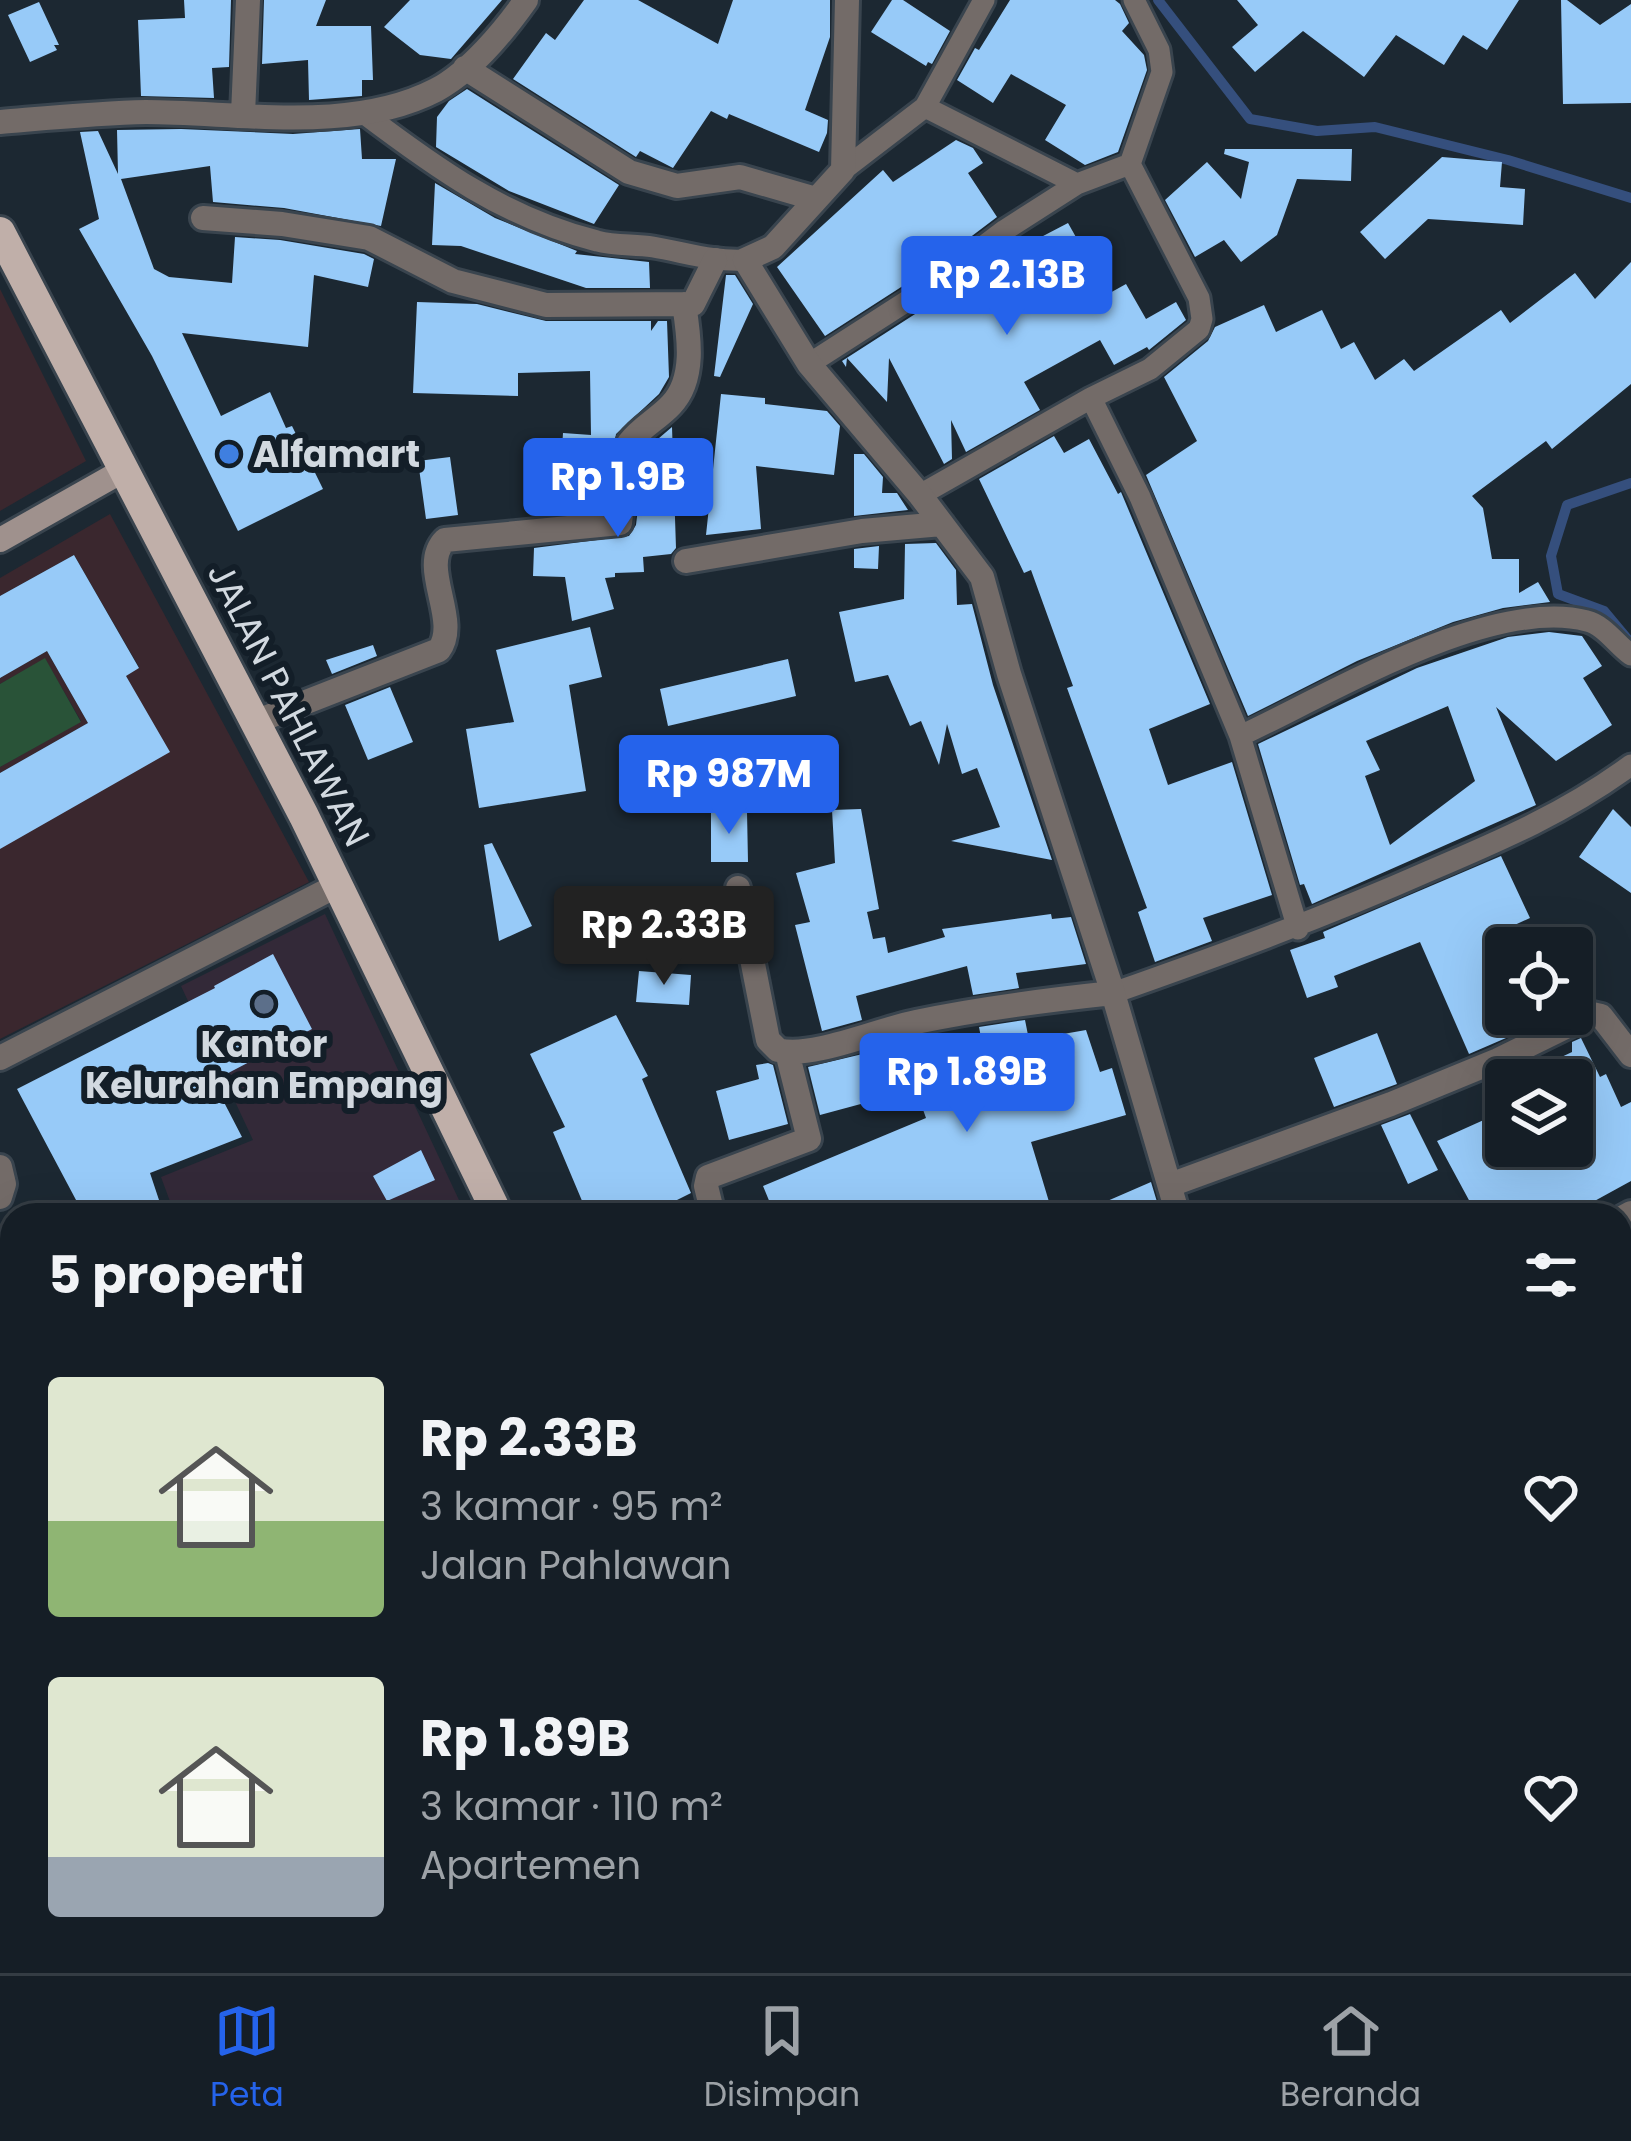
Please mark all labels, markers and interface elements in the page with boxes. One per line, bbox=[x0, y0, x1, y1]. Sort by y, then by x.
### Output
pin: Rp 2.13B bbox=[883, 236, 1131, 338]
text: Rp 2.13B bbox=[928, 247, 1086, 302]
place label: Alfamart bbox=[253, 429, 420, 480]
pin: Rp 1.9B bbox=[507, 438, 729, 540]
marker: Alfamart bbox=[216, 441, 242, 467]
text: Rp 1.9B bbox=[550, 449, 686, 504]
street label: JALAN PAHLAWAN bbox=[195, 553, 382, 855]
pin: Rp 987M bbox=[618, 735, 840, 837]
text: Rp 987M bbox=[646, 746, 812, 801]
pin: Rp 2.33B bbox=[540, 886, 788, 988]
text: Rp 2.33B bbox=[581, 897, 747, 952]
map controls bbox=[1485, 927, 1593, 1167]
button: locate bbox=[1485, 927, 1593, 1035]
marker: Kantor Kelurahan Empang bbox=[251, 991, 277, 1017]
place label: Kantor Kelurahan Empang bbox=[85, 1019, 443, 1111]
pin: Rp 1.89B bbox=[843, 1033, 1091, 1135]
text: Rp 1.89B bbox=[887, 1044, 1047, 1099]
button: layers bbox=[1485, 1059, 1593, 1167]
text: 5 properti bbox=[48, 1239, 305, 1311]
icon: filters bbox=[1518, 1242, 1584, 1308]
text: Rp 2.33B bbox=[420, 1402, 638, 1474]
icon: home bbox=[144, 1425, 288, 1569]
icon: heart bbox=[1518, 1464, 1584, 1530]
text: 3 kamar · 95 m² bbox=[420, 1479, 723, 1534]
text: Jalan Pahlawan bbox=[420, 1538, 732, 1593]
text: Rp 1.89B bbox=[420, 1702, 630, 1774]
icon: home bbox=[144, 1725, 288, 1869]
icon: heart bbox=[1518, 1764, 1584, 1830]
text: 3 kamar · 110 m² bbox=[420, 1779, 723, 1834]
text: Apartemen bbox=[420, 1838, 641, 1893]
tab: Peta bbox=[210, 1998, 284, 2120]
tab: Disimpan bbox=[704, 1998, 860, 2120]
tab: Beranda bbox=[1280, 1998, 1421, 2120]

